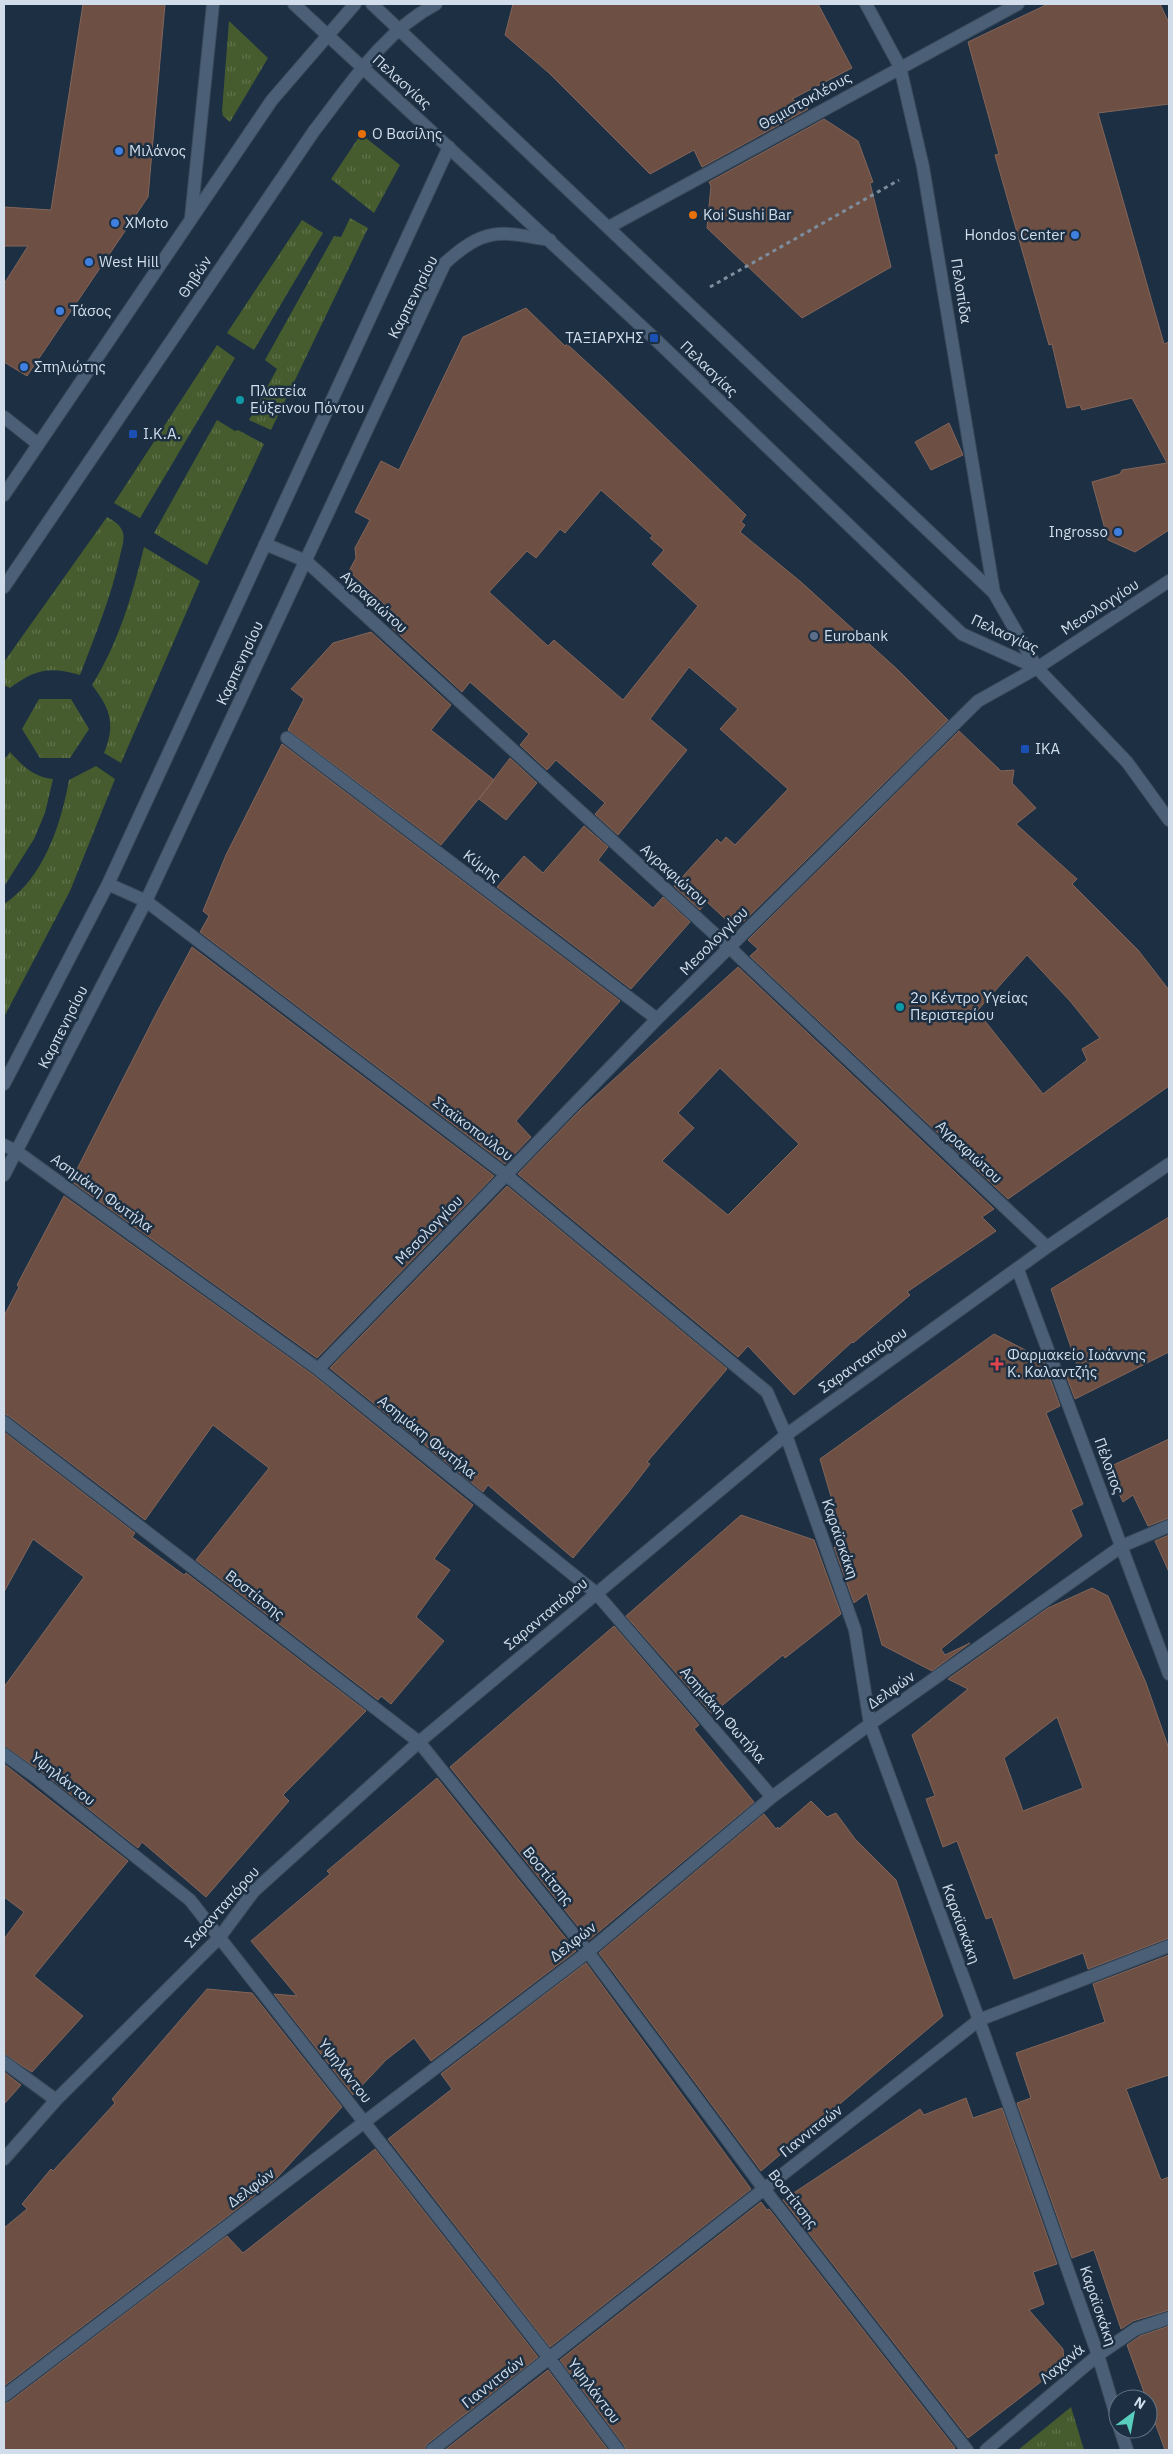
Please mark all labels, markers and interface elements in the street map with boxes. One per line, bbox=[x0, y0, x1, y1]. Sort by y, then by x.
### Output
street label: Πελασγίας bbox=[369, 50, 436, 113]
street label: Θεμιστοκλέους bbox=[755, 67, 854, 134]
place label: Ο Βασίλης bbox=[372, 124, 442, 143]
marker: Ο Βασίλης bbox=[356, 128, 368, 140]
place label: Μιλάνος bbox=[129, 141, 186, 160]
marker: Μιλάνος bbox=[113, 145, 125, 157]
place label: Koi Sushi Bar bbox=[703, 205, 792, 224]
marker: Koi Sushi Bar bbox=[687, 209, 699, 221]
place label: XMoto bbox=[125, 213, 168, 232]
marker: XMoto bbox=[109, 217, 121, 229]
place label: Hondos Center bbox=[965, 225, 1065, 244]
marker: Hondos Center bbox=[1069, 229, 1081, 241]
place label: West Hill bbox=[99, 252, 159, 271]
street label: Θηβών bbox=[174, 252, 216, 301]
street label: Καρπενησίου bbox=[383, 252, 442, 342]
marker: West Hill bbox=[83, 256, 95, 268]
street label: Πελοπίδα bbox=[947, 257, 976, 325]
place label: Τάσος bbox=[70, 301, 111, 320]
marker: Τάσος bbox=[54, 305, 66, 317]
place label: ΤΑΞΙΑΡΧΗΣ bbox=[565, 328, 644, 347]
marker: ΤΑΞΙΑΡΧΗΣ bbox=[648, 332, 660, 344]
street label: Πελασγίας bbox=[677, 337, 742, 401]
place label: Σπηλιώτης bbox=[34, 357, 106, 376]
marker: Σπηλιώτης bbox=[18, 361, 30, 373]
place label: Πλατεία Εύξεινου Πόντου bbox=[250, 381, 364, 417]
marker: Πλατεία Εύξεινου Πόντου bbox=[234, 394, 246, 406]
place label: Ι.Κ.Α. bbox=[143, 424, 181, 443]
marker: Ι.Κ.Α. bbox=[127, 428, 139, 440]
place label: Ingrosso bbox=[1049, 522, 1108, 541]
marker: Ingrosso bbox=[1112, 526, 1124, 538]
street label: Αγραφιώτου bbox=[337, 566, 412, 637]
street label: Μεσολογγίου bbox=[1057, 574, 1142, 639]
street label: Πελασγίας bbox=[968, 610, 1042, 658]
street label: Καρπενησίου bbox=[212, 618, 267, 708]
place label: Eurobank bbox=[824, 626, 888, 645]
marker: Eurobank bbox=[808, 630, 820, 642]
place label: ΙΚΑ bbox=[1035, 739, 1061, 758]
marker: ΙΚΑ bbox=[1019, 743, 1031, 755]
street label: Αγραφιώτου bbox=[637, 839, 712, 910]
street label: Κύμης bbox=[460, 845, 505, 886]
street label: Μεσολογγίου bbox=[675, 902, 752, 979]
street label: Καρπενησίου bbox=[33, 982, 92, 1072]
place label: 2ο Κέντρο Υγείας Περιστερίου bbox=[910, 988, 1028, 1024]
marker: 2ο Κέντρο Υγείας Περιστερίου bbox=[894, 1001, 906, 1013]
street label: Σταϊκοπούλου bbox=[429, 1092, 517, 1165]
street label: Αγραφιώτου bbox=[932, 1116, 1007, 1187]
street label: Ασημάκη Φωτήλα bbox=[47, 1149, 157, 1236]
street label: Μεσολογγίου bbox=[391, 1191, 467, 1268]
street label: Σαρανταπόρου bbox=[815, 1322, 910, 1397]
place label: Φαρμακείο Ιωάννης Κ. Καλαντζής bbox=[1007, 1345, 1146, 1381]
marker: Φαρμακείο Ιωάννης Κ. Καλαντζής bbox=[991, 1358, 1003, 1370]
street label: Ασημάκη Φωτήλα bbox=[374, 1391, 481, 1483]
street label: Πέλοπος bbox=[1090, 1435, 1128, 1497]
street label: Καραϊσκάκη bbox=[818, 1496, 863, 1582]
street label: Βοστίτσης bbox=[222, 1566, 289, 1624]
street label: Σαρανταπόρου bbox=[500, 1573, 591, 1654]
street label: Ασημάκη Φωτήλα bbox=[676, 1662, 771, 1767]
street label: Δελφών bbox=[863, 1666, 919, 1713]
street label: Υψηλάντου bbox=[27, 1748, 99, 1810]
street label: Βοστίτσης bbox=[519, 1843, 578, 1909]
street label: Σαρανταπόρου bbox=[180, 1862, 263, 1951]
street label: Καραϊσκάκη bbox=[938, 1881, 985, 1966]
street label: Δελφών bbox=[545, 1917, 600, 1966]
street label: Υψηλάντου bbox=[314, 2035, 376, 2107]
street label: Γιαννιτσών bbox=[775, 2100, 846, 2161]
street label: Δελφών bbox=[223, 2163, 278, 2212]
street label: Βοστίτσης bbox=[764, 2165, 822, 2232]
street label: Καραϊσκάκη bbox=[1076, 2263, 1121, 2349]
street label: Λαχανά bbox=[1035, 2339, 1088, 2388]
street label: Γιαννιτσών bbox=[457, 2351, 528, 2412]
street label: Υψηλάντου bbox=[564, 2354, 625, 2427]
north arrow bbox=[1108, 2389, 1158, 2439]
text: N bbox=[1131, 2393, 1149, 2413]

